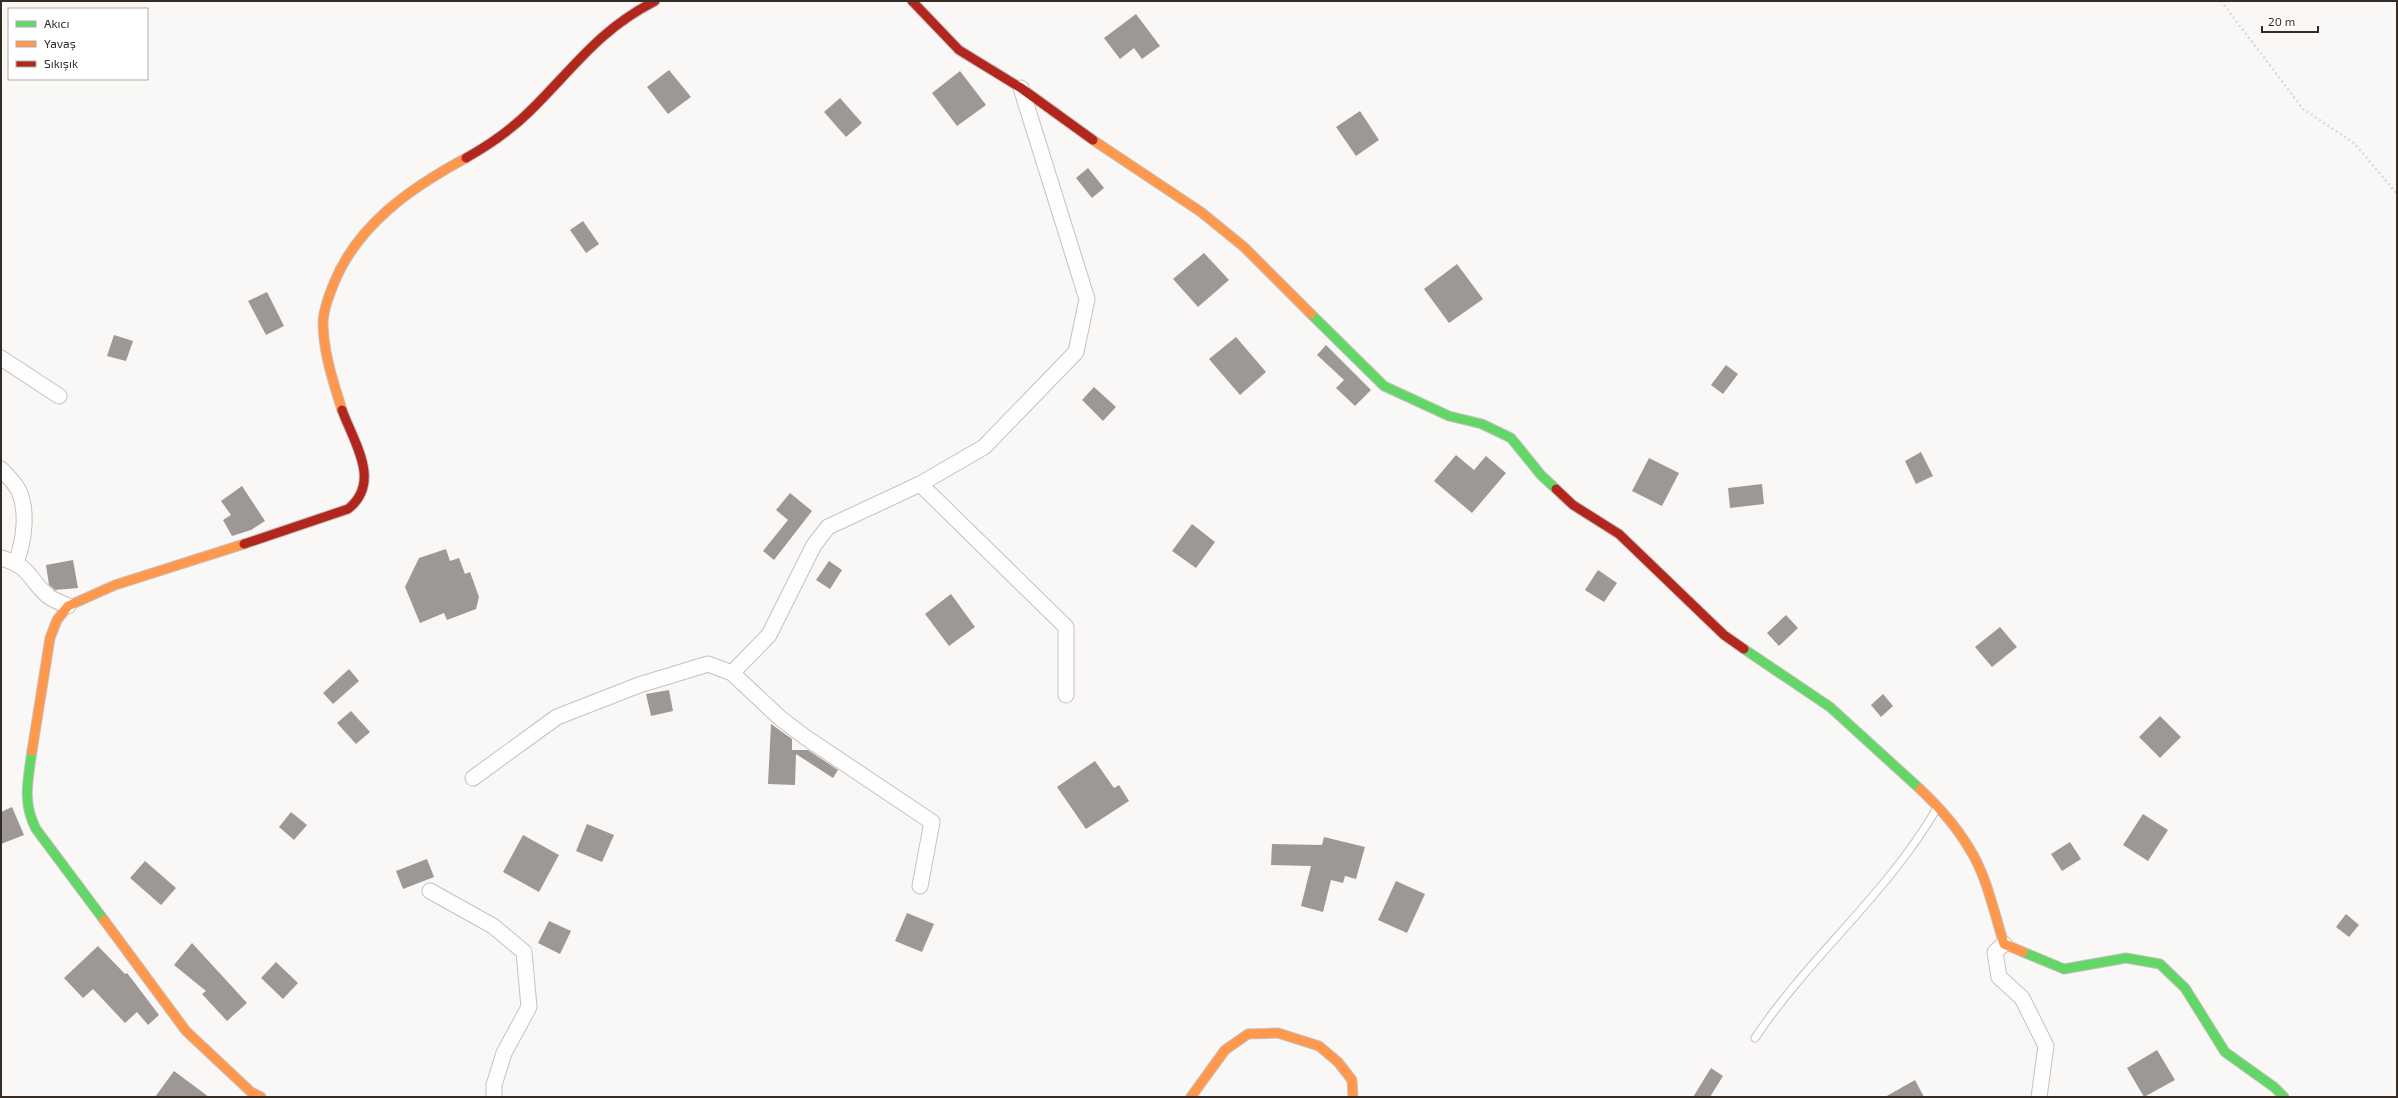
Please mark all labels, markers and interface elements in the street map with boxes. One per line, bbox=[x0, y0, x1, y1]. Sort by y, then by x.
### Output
legend bbox=[8, 8, 148, 80]
scale bar bbox=[2262, 8, 2318, 34]
text: 20 m bbox=[2268, 14, 2295, 28]
text: Akıcı bbox=[44, 16, 69, 30]
text: Yavaş bbox=[44, 36, 76, 51]
text: Sıkışık bbox=[44, 56, 78, 71]

